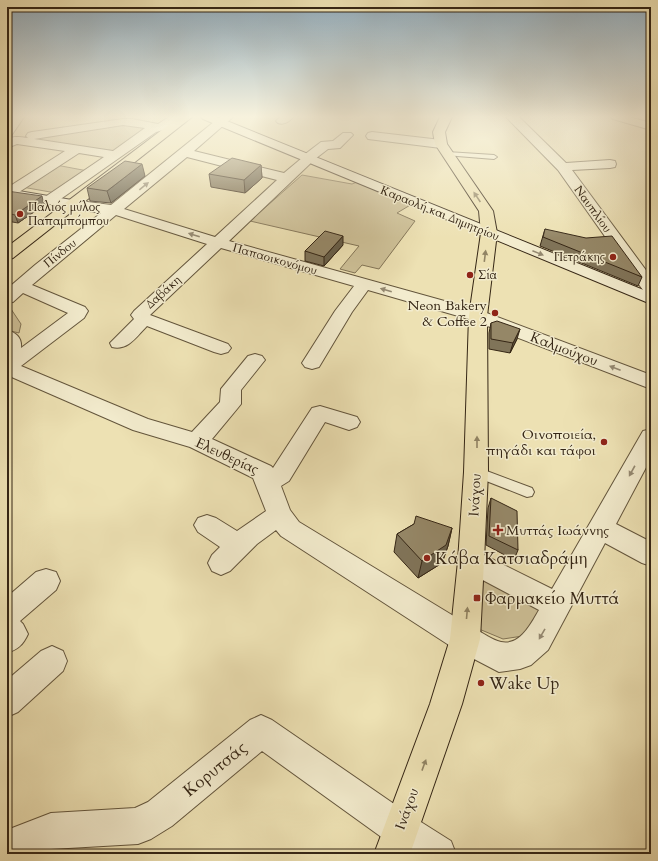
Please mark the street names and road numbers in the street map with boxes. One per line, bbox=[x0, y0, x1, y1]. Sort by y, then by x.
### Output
street label: Καραολή και Δημητρίου bbox=[378, 182, 502, 244]
street label: Ναυπλίου bbox=[570, 182, 616, 236]
street label: Πίνδου bbox=[40, 235, 80, 271]
street label: Παπαοικονόμου bbox=[231, 239, 319, 279]
street label: Δαβάκη bbox=[142, 272, 184, 312]
street label: Καλμούχου bbox=[527, 327, 601, 371]
street label: Ελευθερίας bbox=[192, 433, 262, 479]
street label: Ινάχου bbox=[464, 473, 486, 517]
street label: Κορυτσάς bbox=[178, 736, 252, 802]
street label: Ινάχου bbox=[391, 785, 423, 833]

